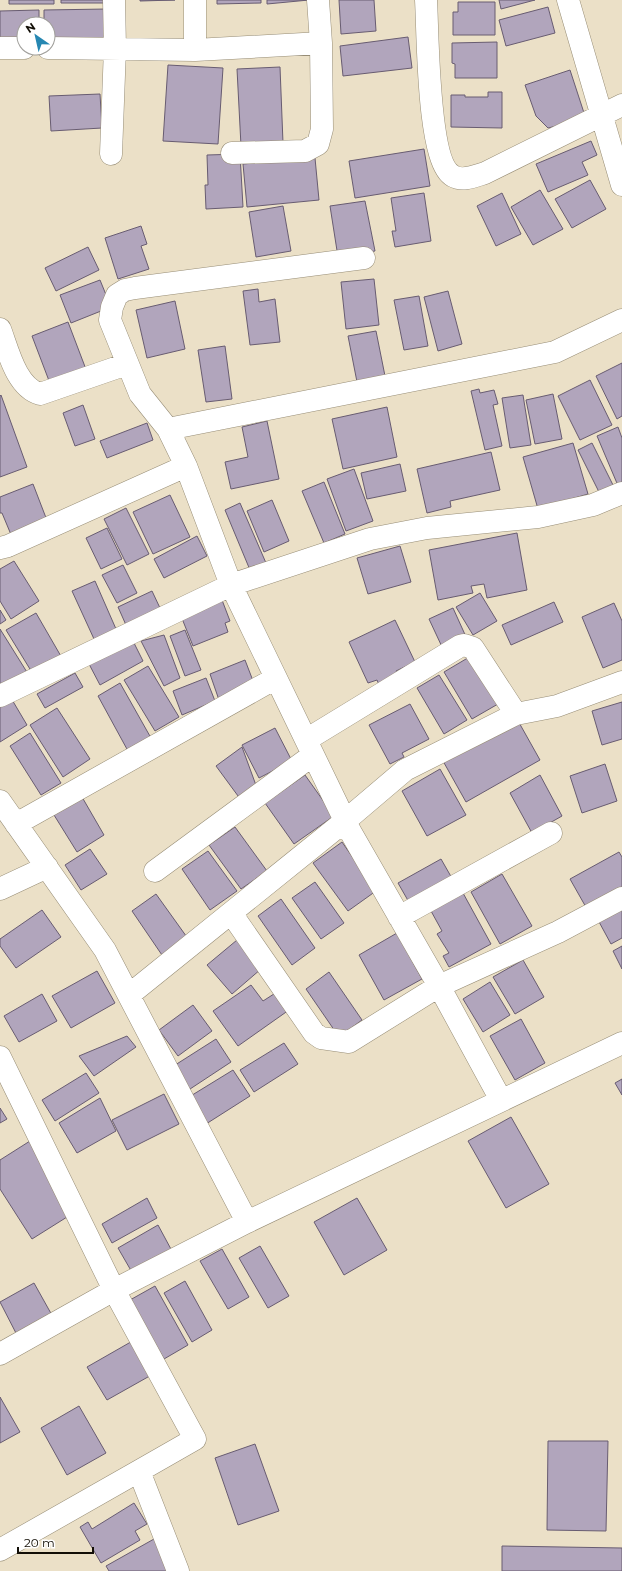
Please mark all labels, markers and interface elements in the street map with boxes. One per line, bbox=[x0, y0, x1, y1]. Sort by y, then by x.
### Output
north arrow bbox=[16, 16, 56, 56]
text: N bbox=[23, 19, 38, 36]
scale bar bbox=[18, 1529, 93, 1555]
text: 20 m bbox=[24, 1535, 55, 1550]

